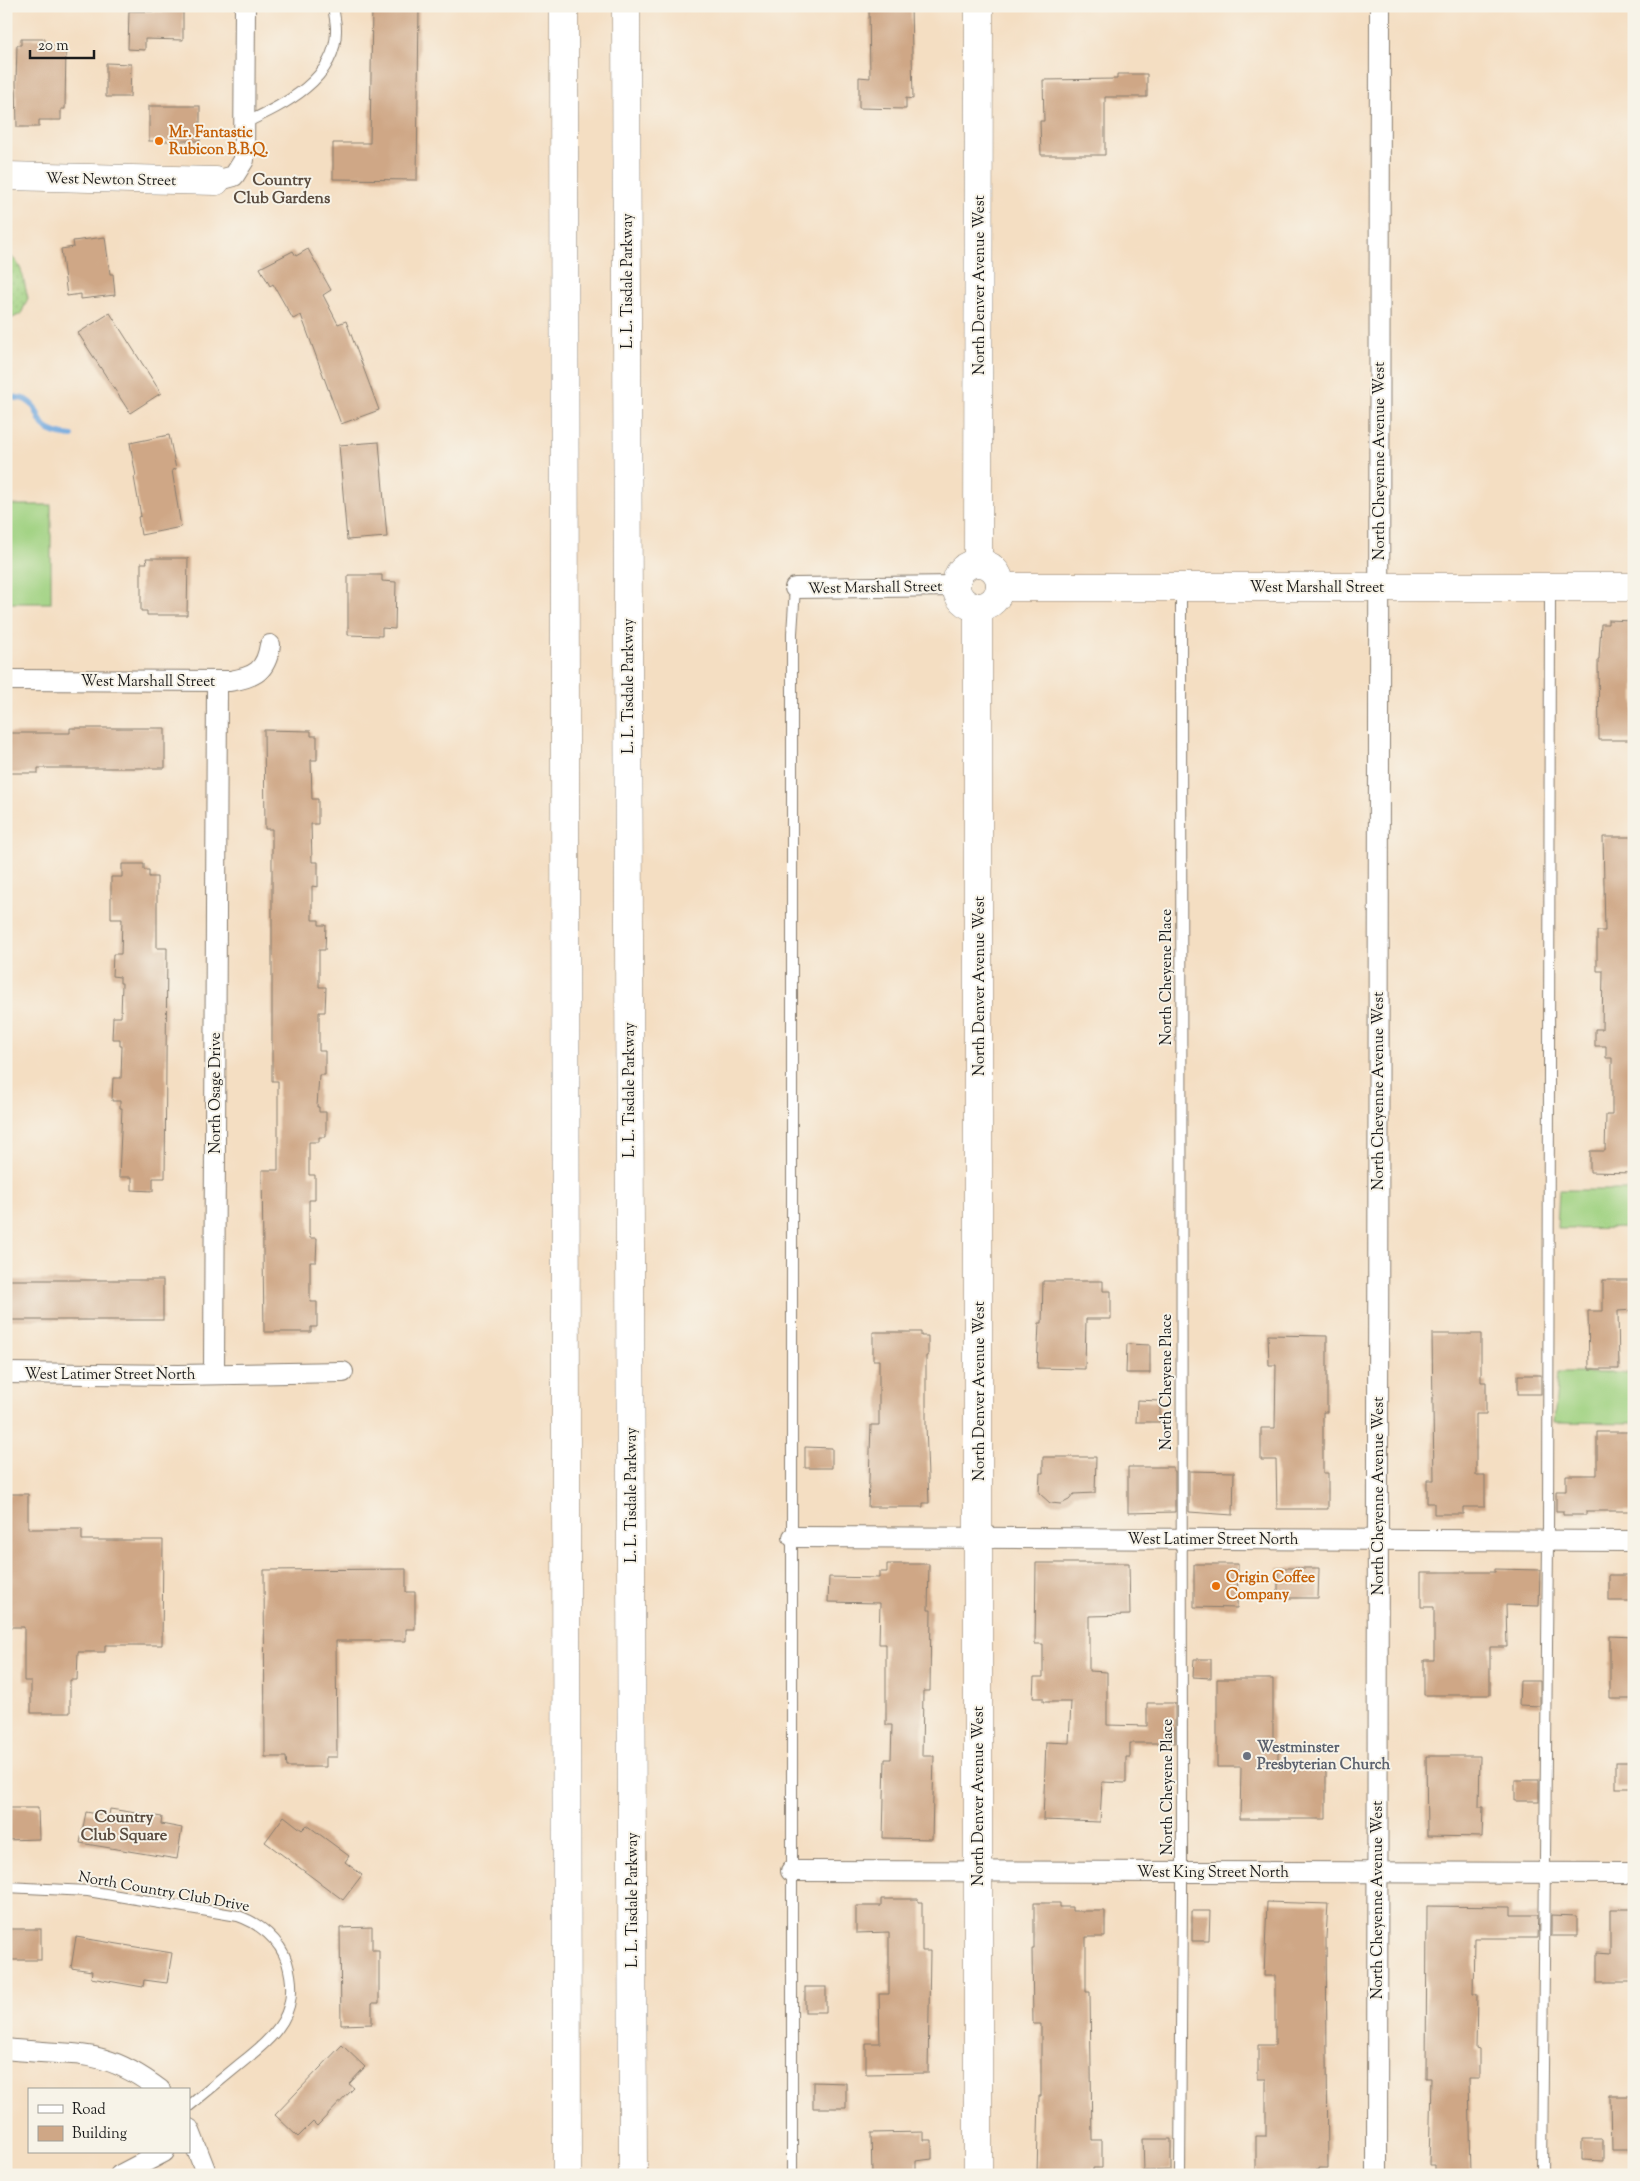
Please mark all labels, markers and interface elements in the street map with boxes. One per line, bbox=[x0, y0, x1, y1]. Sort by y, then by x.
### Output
scale bar bbox=[30, 28, 94, 60]
text: 20 m bbox=[38, 36, 69, 57]
place label: Mr. Fantastic Rubicon B.B.Q. bbox=[169, 123, 269, 161]
marker: Mr. Fantastic Rubicon B.B.Q. bbox=[153, 135, 165, 147]
street label: West Newton Street bbox=[46, 169, 176, 192]
district label: Country Club Gardens bbox=[234, 170, 330, 211]
street label: North Denver Avenue West bbox=[970, 195, 991, 375]
street label: L. L. Tisdale Parkway bbox=[618, 213, 639, 349]
street label: North Cheyenne Avenue West bbox=[1370, 362, 1391, 560]
street label: West Marshall Street bbox=[808, 577, 942, 600]
street label: West Marshall Street bbox=[1250, 578, 1384, 599]
street label: L. L. Tisdale Parkway bbox=[619, 618, 640, 754]
street label: West Marshall Street bbox=[81, 672, 215, 693]
street label: North Denver Avenue West bbox=[970, 896, 991, 1076]
street label: North Cheyene Place bbox=[1157, 909, 1178, 1045]
street label: North Cheyenne Avenue West bbox=[1369, 992, 1390, 1190]
street label: L. L. Tisdale Parkway bbox=[620, 1022, 641, 1158]
street label: North Osage Drive bbox=[206, 1032, 227, 1154]
street label: North Denver Avenue West bbox=[970, 1301, 991, 1481]
street label: North Cheyene Place bbox=[1157, 1314, 1178, 1450]
street label: West Latimer Street North bbox=[24, 1365, 196, 1386]
street label: North Cheyenne Avenue West bbox=[1369, 1397, 1390, 1595]
street label: L. L. Tisdale Parkway bbox=[622, 1427, 643, 1563]
street label: West Latimer Street North bbox=[1127, 1530, 1299, 1551]
place label: Origin Coffee Company bbox=[1226, 1568, 1315, 1606]
marker: Origin Coffee Company bbox=[1210, 1580, 1222, 1592]
street label: North Denver Avenue West bbox=[969, 1706, 990, 1886]
street label: North Cheyene Place bbox=[1158, 1719, 1179, 1855]
place label: Westminster Presbyterian Church bbox=[1257, 1738, 1391, 1776]
marker: Westminster Presbyterian Church bbox=[1241, 1750, 1253, 1762]
street label: North Cheyenne Avenue West bbox=[1368, 1801, 1389, 1999]
district label: Country Club Square bbox=[81, 1807, 168, 1848]
street label: L. L. Tisdale Parkway bbox=[623, 1832, 644, 1968]
street label: West King Street North bbox=[1137, 1863, 1289, 1884]
street label: North Country Club Drive bbox=[76, 1867, 251, 1918]
legend bbox=[28, 2088, 190, 2154]
text: Road bbox=[72, 2100, 106, 2121]
text: Building bbox=[72, 2124, 127, 2145]

